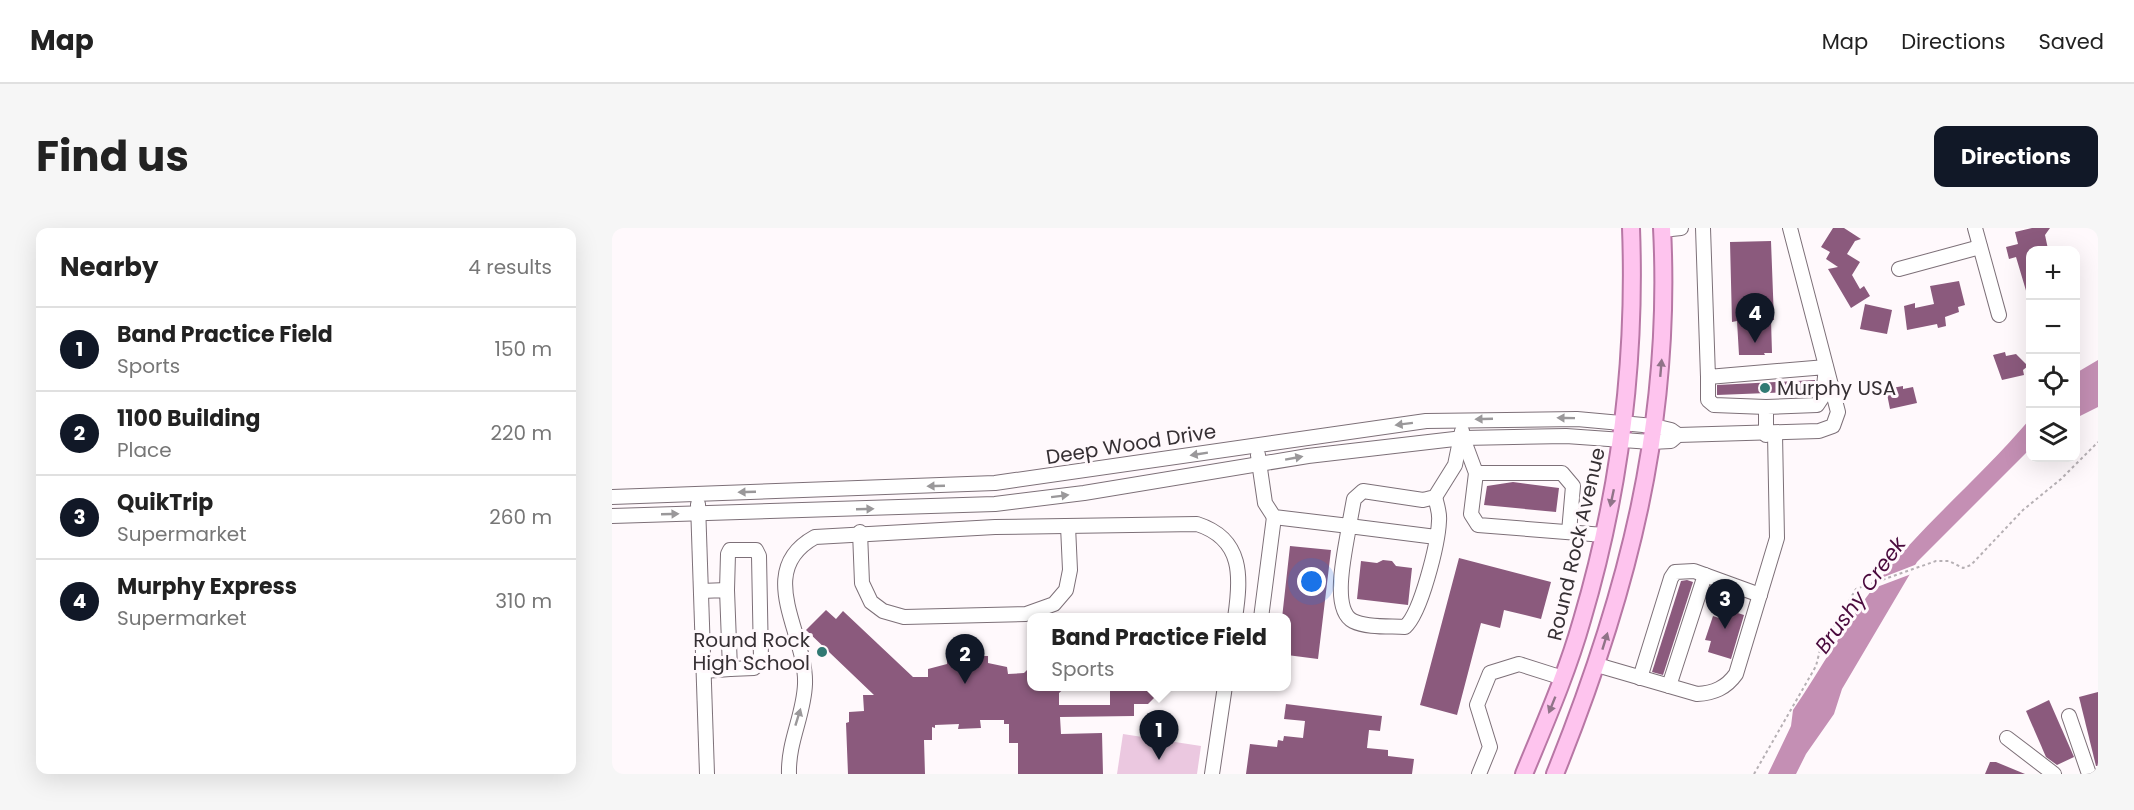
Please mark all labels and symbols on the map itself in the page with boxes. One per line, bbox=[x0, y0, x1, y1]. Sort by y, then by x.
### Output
pin: 4 bbox=[1736, 294, 1774, 343]
one-way arrow bbox=[1656, 359, 1666, 378]
place label: Murphy USA bbox=[1777, 374, 1896, 402]
marker: Murphy USA bbox=[1758, 381, 1772, 395]
one-way arrow bbox=[1556, 414, 1575, 423]
one-way arrow bbox=[1475, 415, 1494, 424]
street label: Deep Wood Drive bbox=[1044, 417, 1218, 471]
one-way arrow bbox=[1394, 419, 1413, 429]
street label: Round Rock Avenue bbox=[1540, 445, 1612, 643]
one-way arrow bbox=[1189, 449, 1208, 458]
one-way arrow bbox=[1284, 454, 1303, 463]
one-way arrow bbox=[927, 482, 946, 491]
one-way arrow bbox=[738, 487, 757, 497]
one-way arrow bbox=[1607, 488, 1616, 507]
one-way arrow bbox=[1050, 491, 1069, 501]
one-way arrow bbox=[856, 504, 875, 513]
one-way arrow bbox=[661, 510, 680, 519]
water label: Brushy Creek bbox=[1808, 530, 1913, 659]
your location bbox=[1297, 567, 1326, 596]
pin: 3 bbox=[1706, 580, 1744, 629]
place label: Round Rock High School bbox=[692, 626, 811, 677]
one-way arrow bbox=[1601, 632, 1610, 650]
pin: 2 bbox=[946, 634, 984, 684]
marker: Round Rock High School bbox=[815, 645, 829, 659]
one-way arrow bbox=[1547, 696, 1556, 714]
one-way arrow bbox=[794, 708, 804, 726]
pin: 1 bbox=[1140, 710, 1178, 760]

